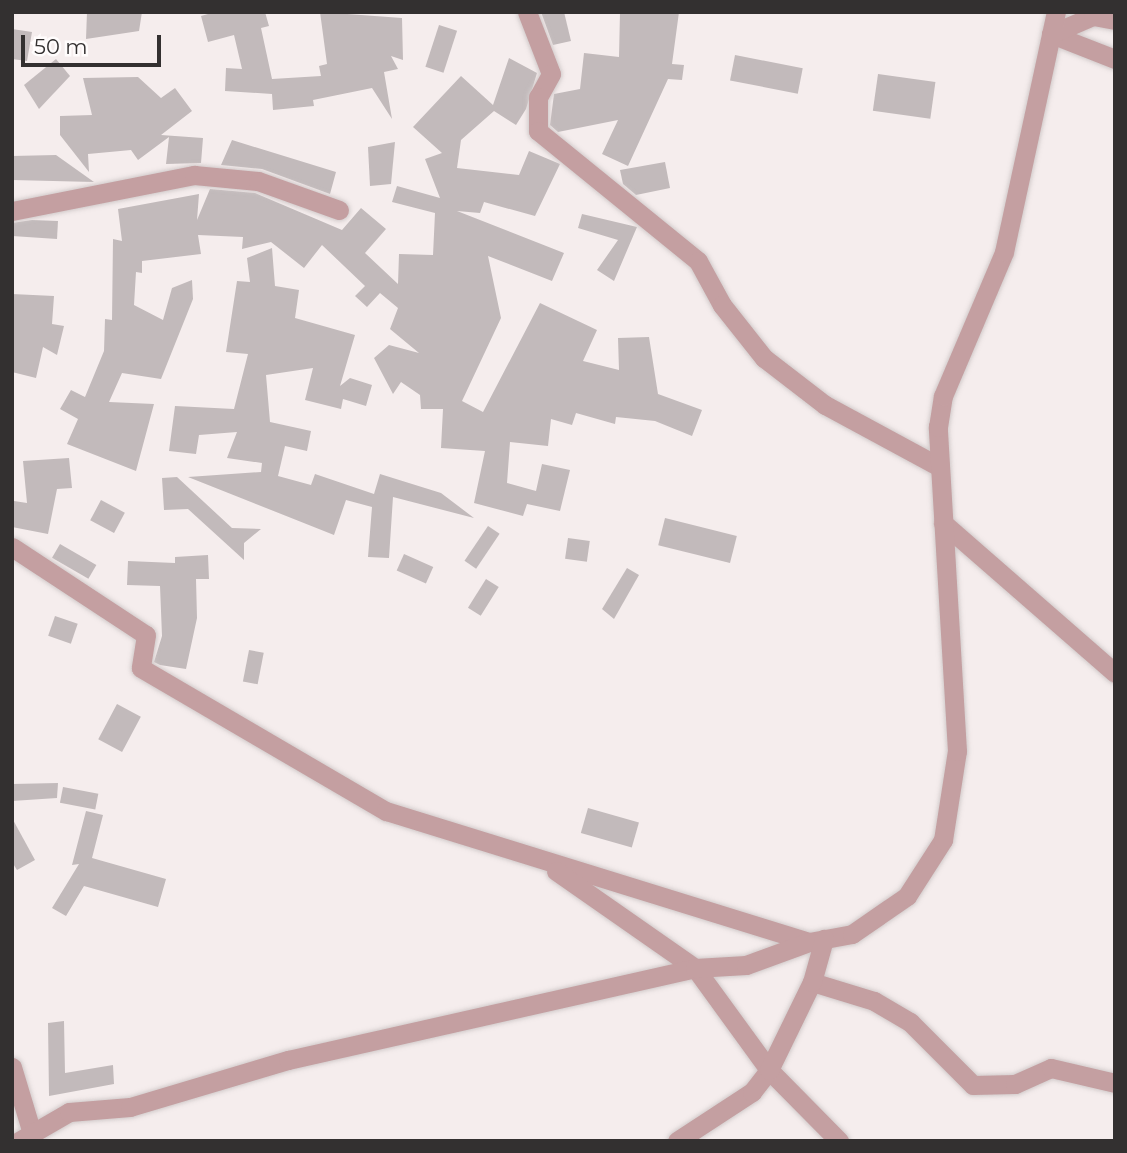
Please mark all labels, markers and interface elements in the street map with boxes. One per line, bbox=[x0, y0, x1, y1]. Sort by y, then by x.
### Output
scale bar bbox=[24, 21, 164, 65]
text: 50 m bbox=[34, 34, 88, 59]

